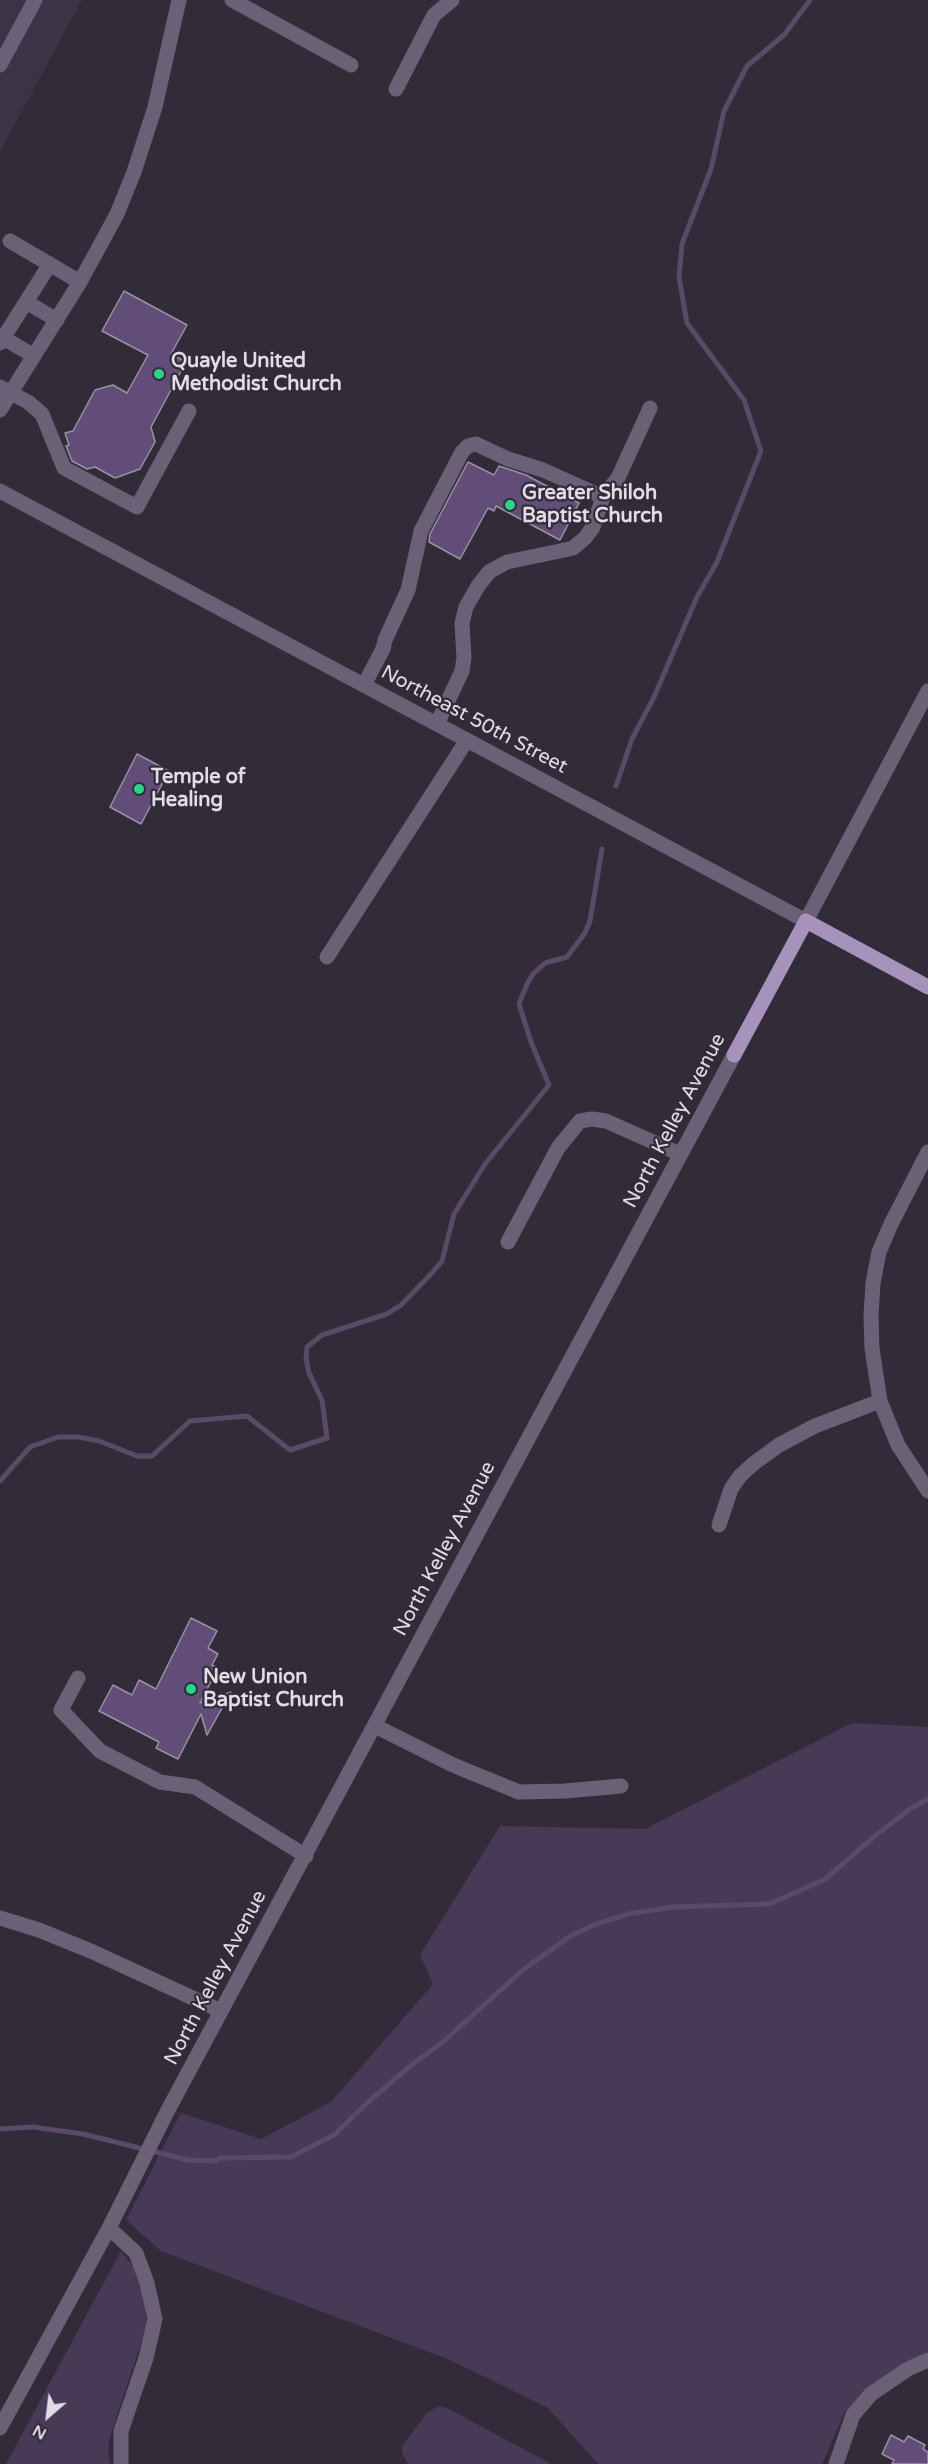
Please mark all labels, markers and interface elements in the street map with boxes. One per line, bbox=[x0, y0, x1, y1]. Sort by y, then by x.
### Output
place label: Quayle United Methodist Church bbox=[171, 350, 342, 397]
marker: Quayle United Methodist Church bbox=[152, 367, 166, 381]
place label: Greater Shiloh Baptist Church bbox=[522, 482, 663, 529]
marker: Greater Shiloh Baptist Church bbox=[503, 498, 517, 512]
street label: Northeast 50th Street bbox=[377, 661, 571, 779]
place label: Temple of Healing bbox=[151, 766, 245, 813]
marker: Temple of Healing bbox=[132, 782, 146, 796]
street label: North Kelley Avenue bbox=[619, 1030, 731, 1212]
street label: North Kelley Avenue bbox=[389, 1458, 501, 1640]
place label: New Union Baptist Church bbox=[203, 1666, 344, 1713]
marker: New Union Baptist Church bbox=[184, 1682, 198, 1696]
street label: North Kelley Avenue bbox=[160, 1887, 272, 2069]
north arrow bbox=[18, 2386, 78, 2446]
text: N bbox=[29, 2420, 50, 2444]

